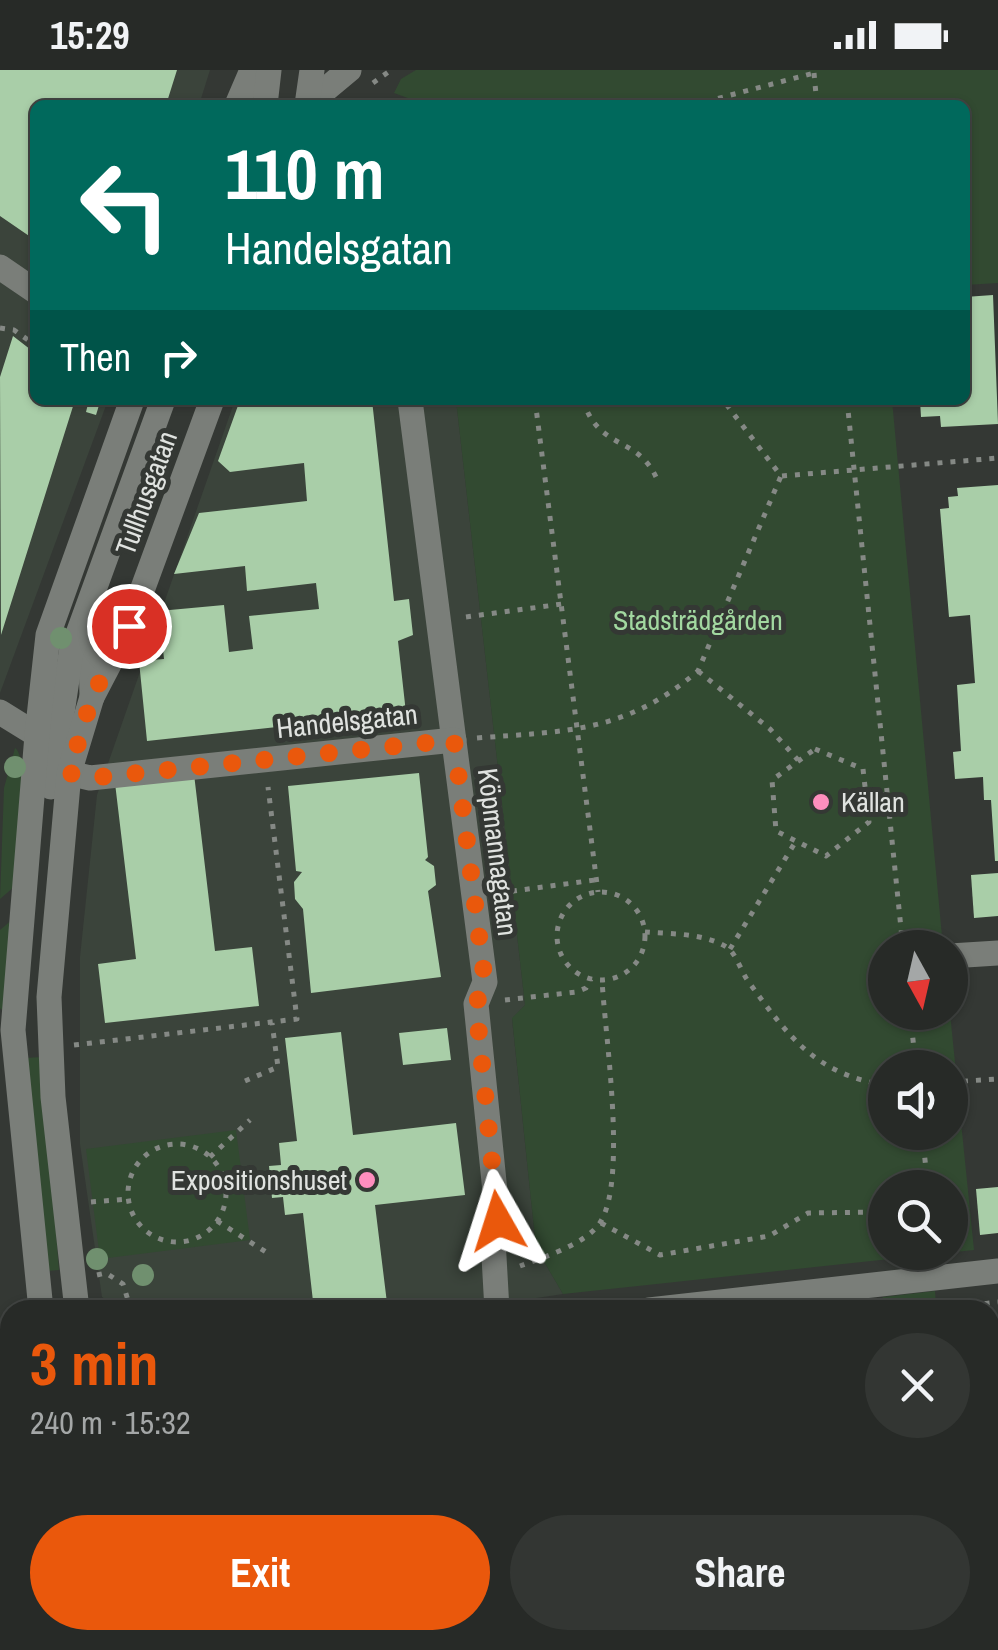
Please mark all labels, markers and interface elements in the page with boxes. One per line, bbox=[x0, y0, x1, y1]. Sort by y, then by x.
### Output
text: 15:29 bbox=[50, 10, 130, 61]
text: 110 m bbox=[225, 127, 385, 221]
icon: left bbox=[60, 140, 190, 270]
text: Handelsgatan bbox=[225, 217, 453, 278]
icon: right bbox=[151, 330, 206, 385]
text: Then bbox=[60, 332, 131, 383]
street label: Tullhusgatan bbox=[106, 426, 186, 560]
pin bbox=[87, 584, 172, 669]
icon: arrive bbox=[102, 599, 157, 654]
park label: Stadsträdgården bbox=[613, 601, 783, 639]
street label: Handelsgatan bbox=[275, 695, 419, 747]
street label: Köpmannagatan bbox=[469, 766, 527, 938]
place label: Källan bbox=[841, 783, 905, 821]
marker: Källan bbox=[810, 791, 832, 813]
north arrow bbox=[868, 930, 968, 1030]
map controls bbox=[868, 930, 968, 1270]
button: sound bbox=[868, 1050, 968, 1150]
place label: Expositionshuset bbox=[171, 1161, 347, 1199]
marker: Expositionshuset bbox=[356, 1169, 378, 1191]
position arrow bbox=[446, 1169, 550, 1273]
button: search bbox=[868, 1170, 968, 1270]
text: 3 min bbox=[30, 1323, 159, 1404]
button: close bbox=[865, 1333, 970, 1438]
text: 240 m · 15:32 bbox=[30, 1401, 190, 1444]
button: Exit bbox=[30, 1515, 490, 1630]
button: Share bbox=[510, 1515, 970, 1630]

